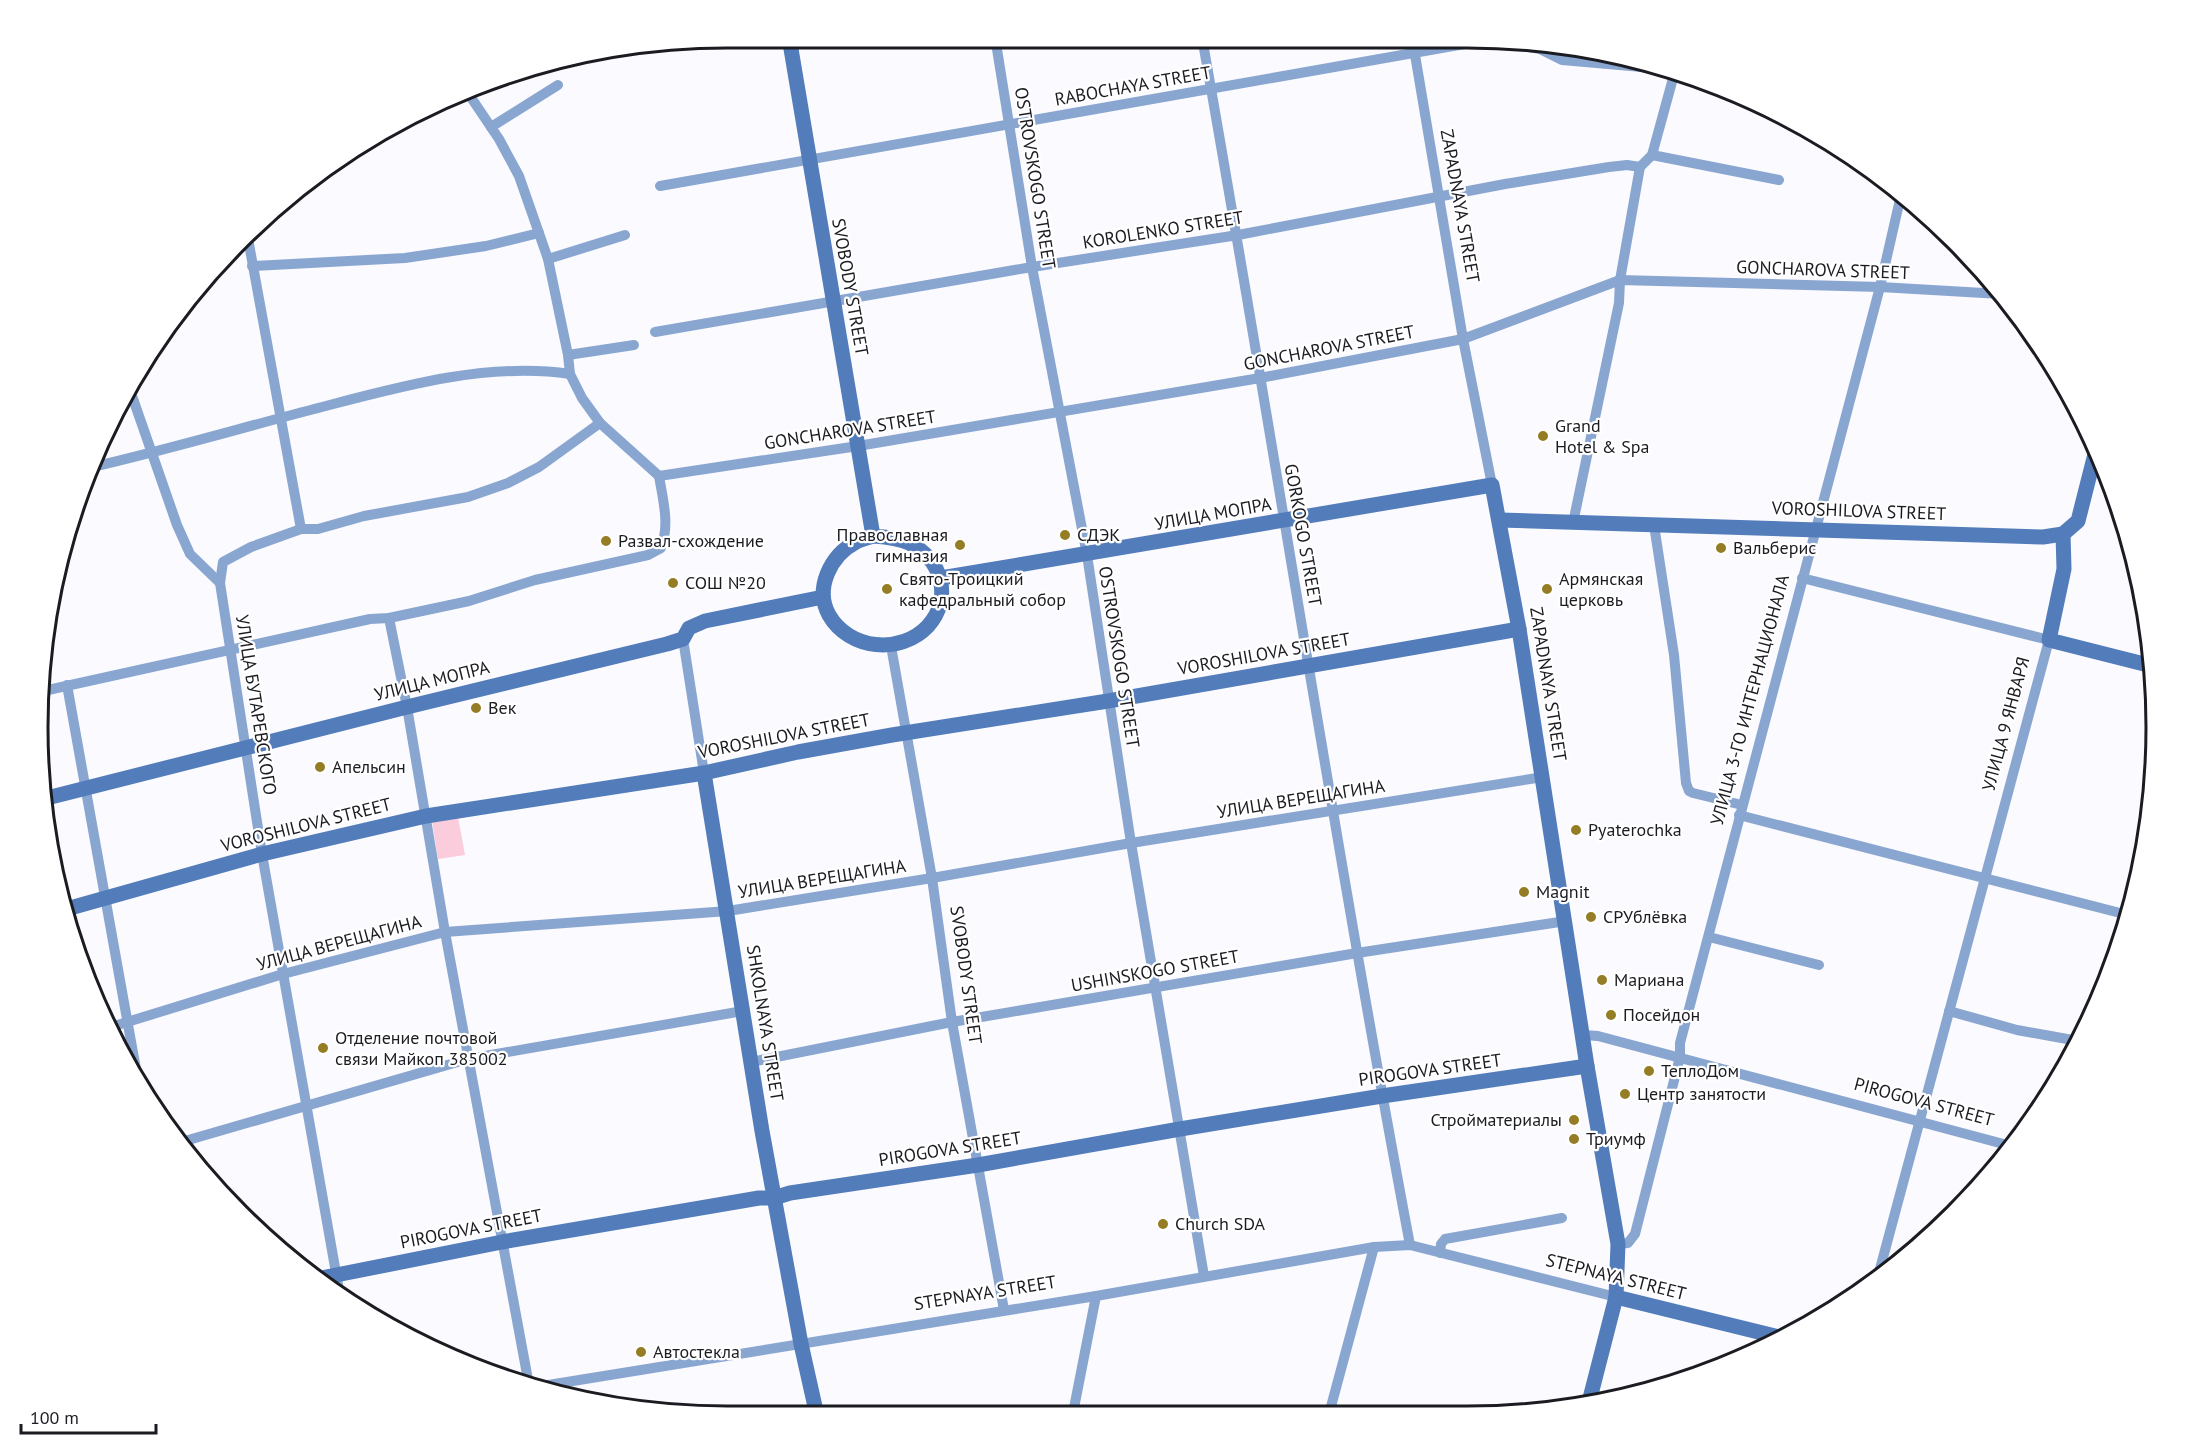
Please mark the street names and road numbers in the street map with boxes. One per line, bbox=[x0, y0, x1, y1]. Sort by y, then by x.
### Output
street label: RABOCHAYA STREET bbox=[1053, 60, 1213, 111]
street label: OSTROVSKOGO STREET bbox=[1010, 86, 1061, 270]
street label: ZAPADNAYA STREET bbox=[1436, 127, 1485, 285]
street label: KOROLENKO STREET bbox=[1081, 205, 1245, 254]
street label: SVOBODY STREET bbox=[827, 216, 874, 358]
street label: GONCHAROVA STREET bbox=[1736, 255, 1910, 284]
street label: GONCHAROVA STREET bbox=[1241, 320, 1416, 375]
street label: GONCHAROVA STREET bbox=[762, 405, 937, 454]
street label: GORKOGO STREET bbox=[1280, 462, 1327, 608]
street label: УЛИЦА МОПРА bbox=[1153, 492, 1273, 535]
street label: VOROSHILOVA STREET bbox=[1770, 496, 1947, 525]
street label: OSTROVSKOGO STREET bbox=[1094, 565, 1145, 749]
street label: УЛИЦА 3-ГО ИНТЕРНАЦИОНАЛА bbox=[1705, 571, 1794, 828]
street label: ZAPADNAYA STREET bbox=[1525, 605, 1572, 763]
street label: УЛИЦА БУТАРЕВСКОГО bbox=[231, 613, 282, 797]
street label: VOROSHILOVA STREET bbox=[1175, 627, 1352, 680]
street label: УЛИЦА 9 ЯНВАРЯ bbox=[1977, 654, 2035, 794]
street label: УЛИЦА МОПРА bbox=[372, 655, 492, 706]
street label: VOROSHILOVA STREET bbox=[695, 708, 872, 764]
street label: УЛИЦА ВЕРЕЩАГИНА bbox=[1215, 774, 1387, 823]
street label: VOROSHILOVA STREET bbox=[217, 792, 393, 857]
street label: УЛИЦА ВЕРЕЩАГИНА bbox=[736, 854, 908, 903]
street label: SVOBODY STREET bbox=[945, 904, 988, 1046]
street label: УЛИЦА ВЕРЕЩАГИНА bbox=[254, 909, 424, 976]
street label: SHKOLNAYA STREET bbox=[742, 943, 789, 1103]
street label: USHINSKOGO STREET bbox=[1069, 944, 1241, 997]
street label: PIROGOVA STREET bbox=[1357, 1048, 1503, 1091]
street label: PIROGOVA STREET bbox=[1852, 1072, 1997, 1131]
street label: PIROGOVA STREET bbox=[877, 1126, 1023, 1171]
street label: PIROGOVA STREET bbox=[398, 1203, 544, 1254]
street label: STEPNAYA STREET bbox=[1544, 1248, 1689, 1305]
street label: STEPNAYA STREET bbox=[912, 1270, 1058, 1315]

